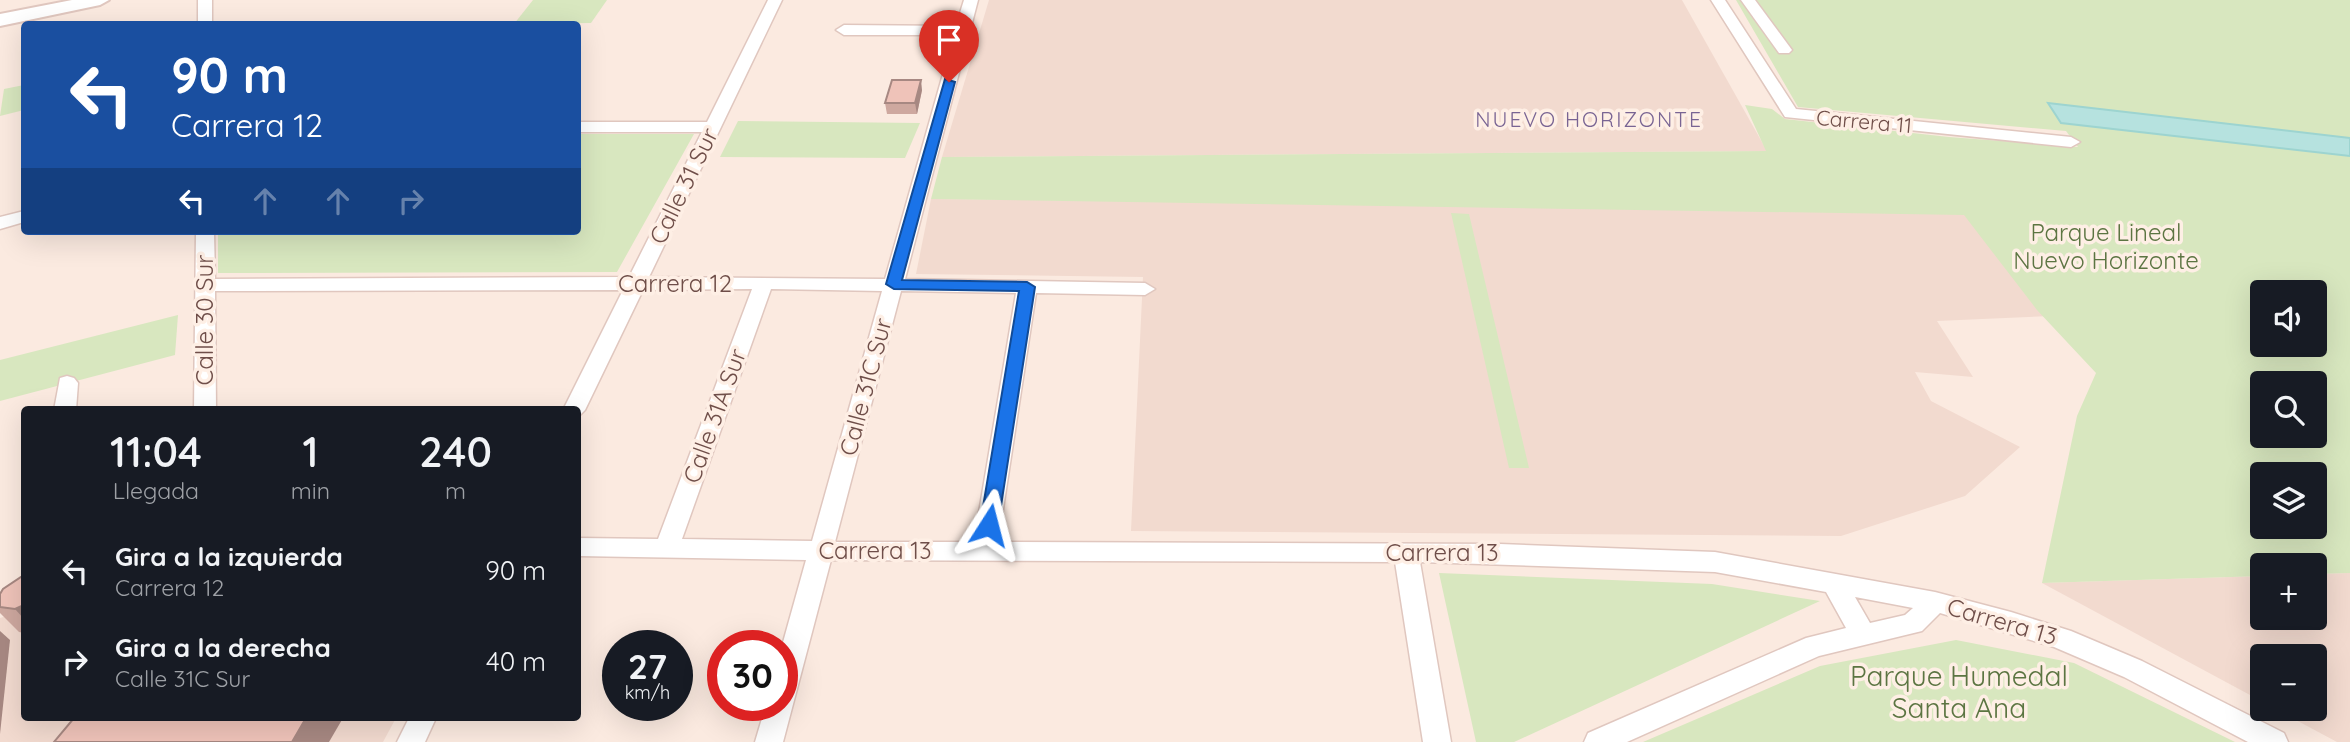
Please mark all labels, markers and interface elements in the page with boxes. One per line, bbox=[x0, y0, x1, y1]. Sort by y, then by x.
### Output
pin bbox=[919, 10, 979, 82]
icon: arrive bbox=[930, 21, 968, 59]
text: 90 m bbox=[171, 44, 288, 105]
icon: left bbox=[56, 49, 147, 140]
street label: Carrera 11 bbox=[1815, 104, 1913, 138]
text: Carrera 12 bbox=[171, 105, 323, 145]
district label: NUEVO HORIZONTE bbox=[1475, 106, 1703, 132]
street label: Calle 31 Sur bbox=[642, 123, 724, 249]
icon: left bbox=[173, 182, 211, 220]
icon: ahead bbox=[246, 182, 284, 220]
icon: ahead bbox=[319, 182, 357, 220]
icon: right bbox=[392, 182, 430, 220]
park label: Parque Lineal Nuevo Horizonte bbox=[2013, 217, 2199, 275]
street label: Calle 30 Sur bbox=[189, 255, 219, 385]
street label: Carrera 12 bbox=[618, 268, 732, 298]
map controls bbox=[2250, 280, 2327, 721]
button: sound bbox=[2250, 280, 2327, 357]
street label: Calle 31C Sur bbox=[832, 315, 898, 459]
street label: Calle 31A Sur bbox=[676, 344, 752, 487]
button: search bbox=[2250, 371, 2327, 448]
text: 11:04 bbox=[110, 425, 202, 478]
text: 1 bbox=[302, 425, 318, 478]
text: 240 bbox=[419, 425, 492, 478]
button: layers bbox=[2250, 462, 2327, 539]
text: Llegada bbox=[113, 476, 199, 505]
text: min bbox=[291, 476, 330, 505]
text: m bbox=[445, 476, 466, 505]
position arrow bbox=[952, 488, 1026, 562]
street label: Carrera 13 bbox=[818, 535, 932, 565]
street label: Carrera 13 bbox=[1385, 537, 1499, 567]
text: Gira a la izquierda bbox=[115, 540, 343, 573]
icon: left bbox=[56, 552, 94, 590]
button: + bbox=[2250, 553, 2327, 630]
text: 90 m bbox=[485, 554, 546, 587]
text: Carrera 12 bbox=[115, 573, 224, 602]
street label: Carrera 13 bbox=[1944, 591, 2061, 651]
speed limit sign: 30 bbox=[707, 630, 798, 721]
text: Gira a la derecha bbox=[115, 631, 331, 664]
icon: right bbox=[56, 643, 94, 681]
text: 27 bbox=[628, 644, 667, 688]
button: − bbox=[2250, 644, 2327, 721]
text: 40 m bbox=[486, 645, 546, 678]
park label: Parque Humedal Santa Ana bbox=[1850, 658, 2068, 725]
text: Calle 31C Sur bbox=[115, 664, 250, 693]
text: km/h bbox=[625, 681, 670, 704]

